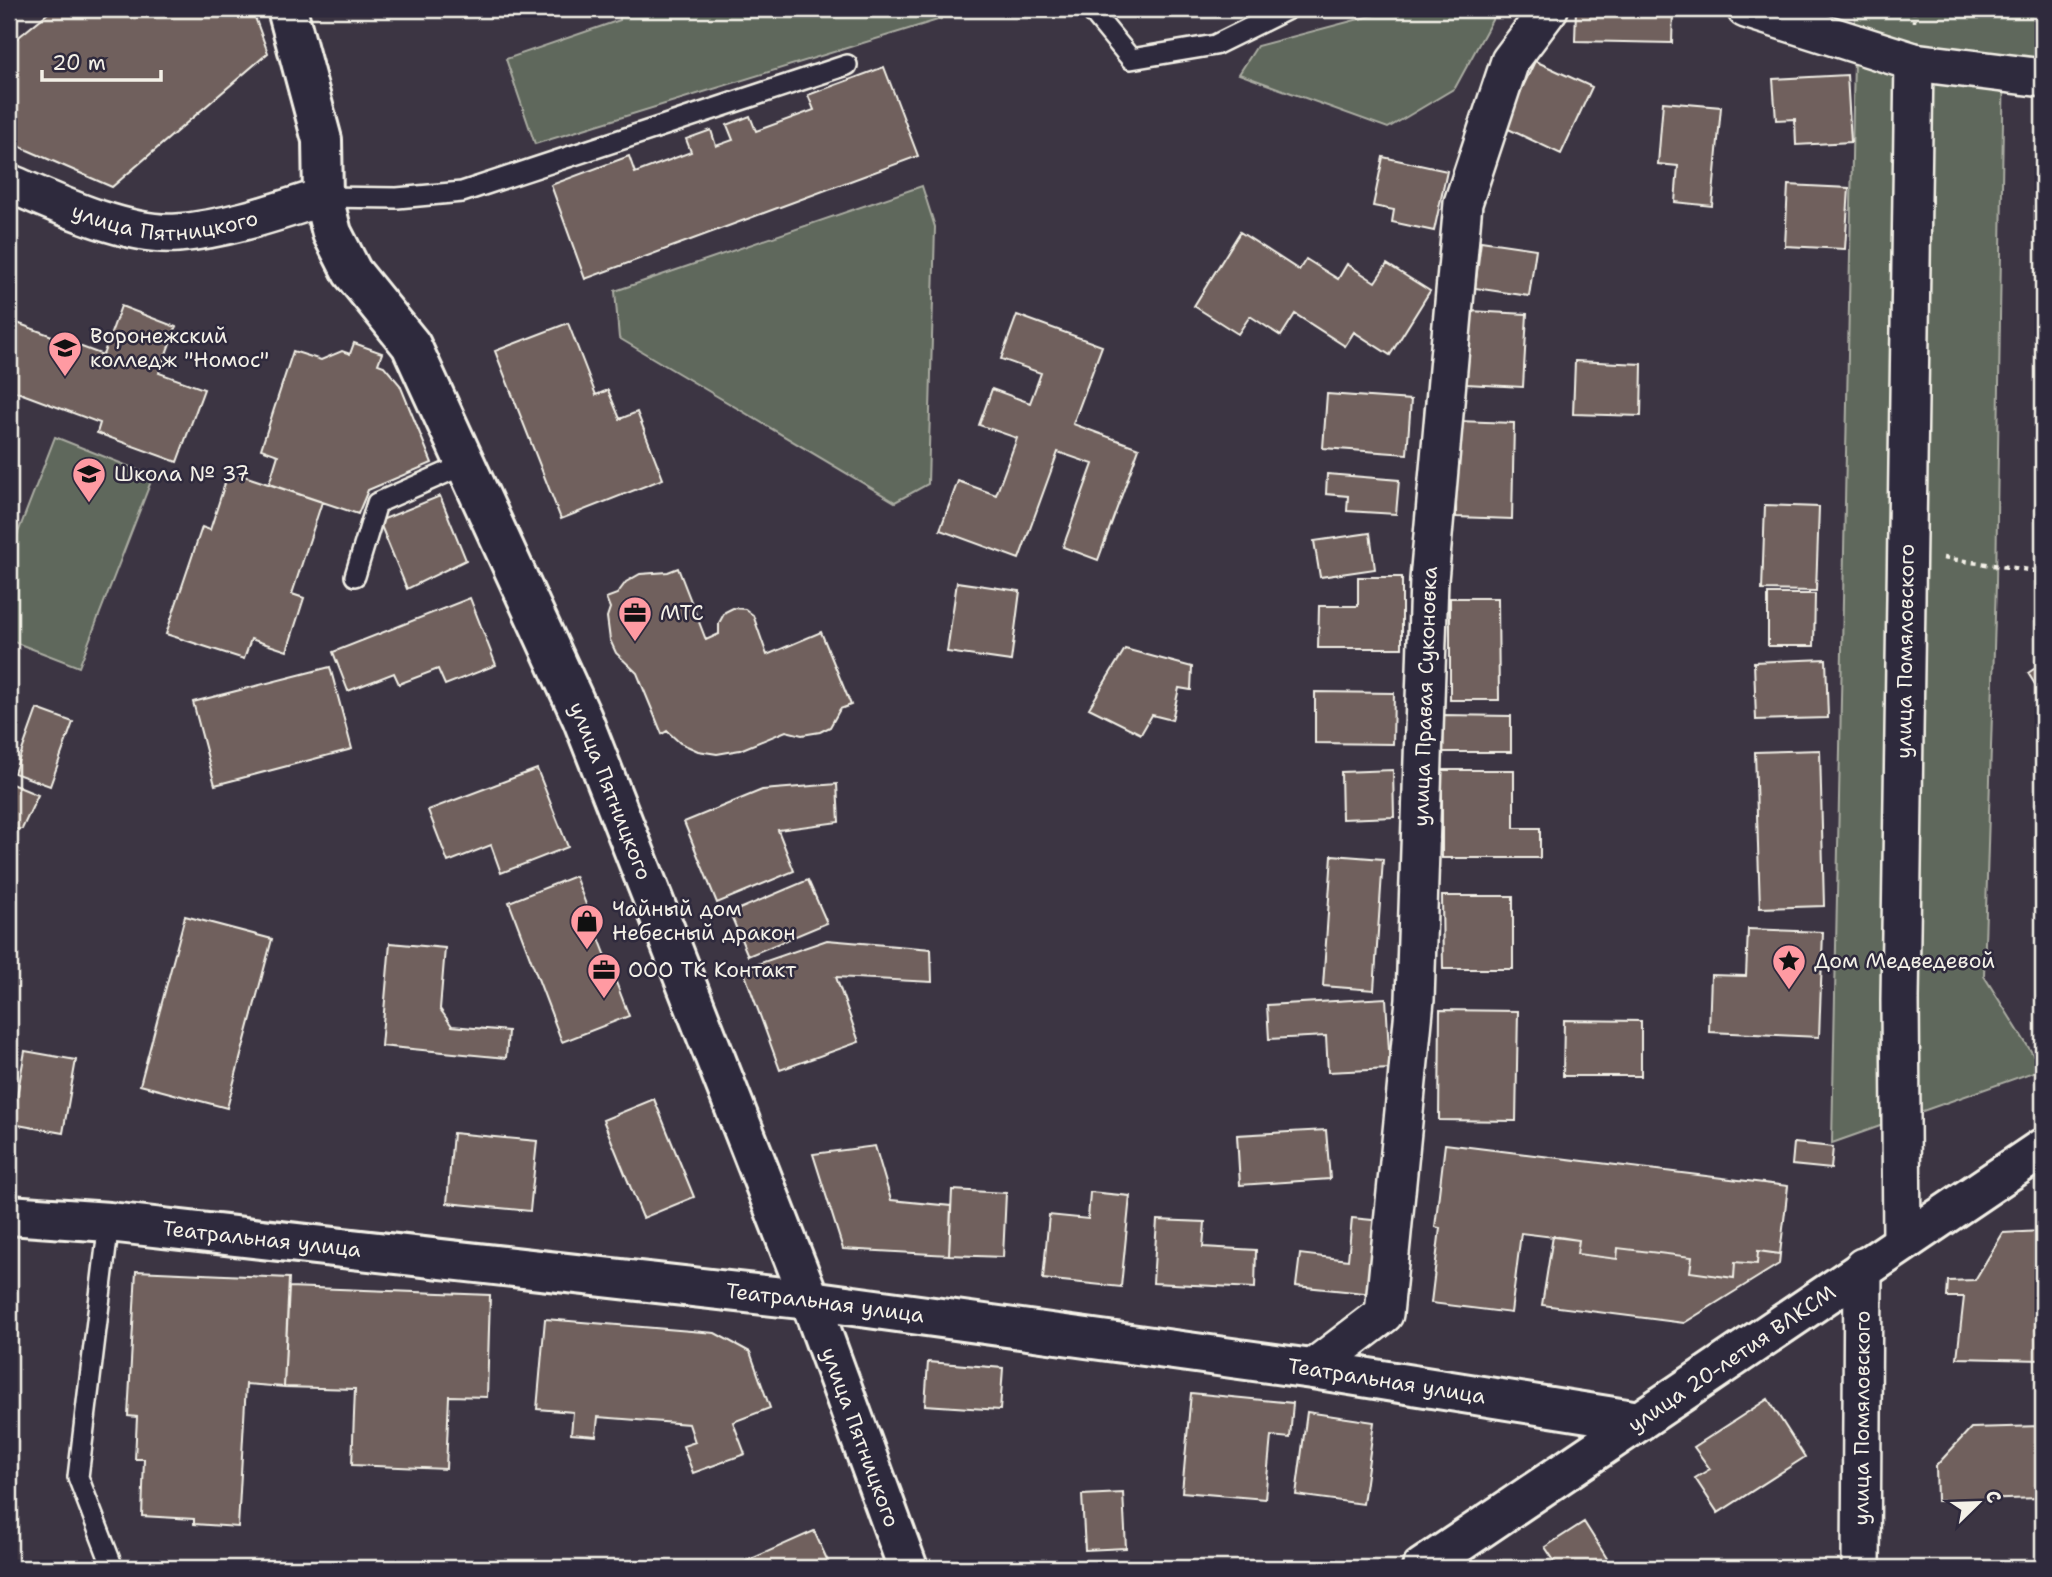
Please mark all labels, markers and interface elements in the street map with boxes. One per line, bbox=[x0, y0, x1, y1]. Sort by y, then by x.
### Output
scale bar bbox=[42, 38, 161, 82]
text: 20 m bbox=[52, 49, 106, 77]
street label: улица Пятницкого bbox=[68, 197, 261, 247]
place label: Воронежский колледж "Номос" bbox=[90, 322, 269, 374]
school or university icon: Воронежский колледж "Номос" bbox=[46, 329, 84, 378]
school or university icon: Школа № 37 bbox=[70, 455, 108, 504]
place label: Школа № 37 bbox=[114, 460, 249, 488]
street label: улица Помяловского bbox=[1890, 543, 1921, 759]
street label: улица Правая Суконовка bbox=[1407, 565, 1444, 827]
office icon: МТС bbox=[616, 594, 654, 643]
place label: МТС bbox=[660, 599, 704, 627]
street label: улица Пятницкого bbox=[562, 697, 658, 884]
place label: Чайный дом Небесный дракон bbox=[612, 895, 796, 947]
shop icon: Чайный дом Небесный дракон bbox=[568, 902, 606, 951]
place icon: Дом Медведевой bbox=[1770, 942, 1808, 991]
place label: Дом Медведевой bbox=[1814, 947, 1995, 975]
office icon: ООО ТК Контакт bbox=[585, 951, 623, 1000]
place label: ООО ТК Контакт bbox=[628, 956, 796, 984]
street label: Театральная улица bbox=[161, 1214, 363, 1264]
street label: Театральная улица bbox=[725, 1277, 926, 1330]
street label: улица 20-летия ВЛКСМ bbox=[1622, 1278, 1841, 1439]
street label: улица Помяловского bbox=[1847, 1310, 1877, 1526]
street label: улица Пятницкого bbox=[815, 1344, 906, 1531]
street label: Театральная улица bbox=[1286, 1352, 1488, 1410]
north arrow bbox=[1944, 1468, 2014, 1538]
text: С bbox=[1979, 1486, 2007, 1507]

